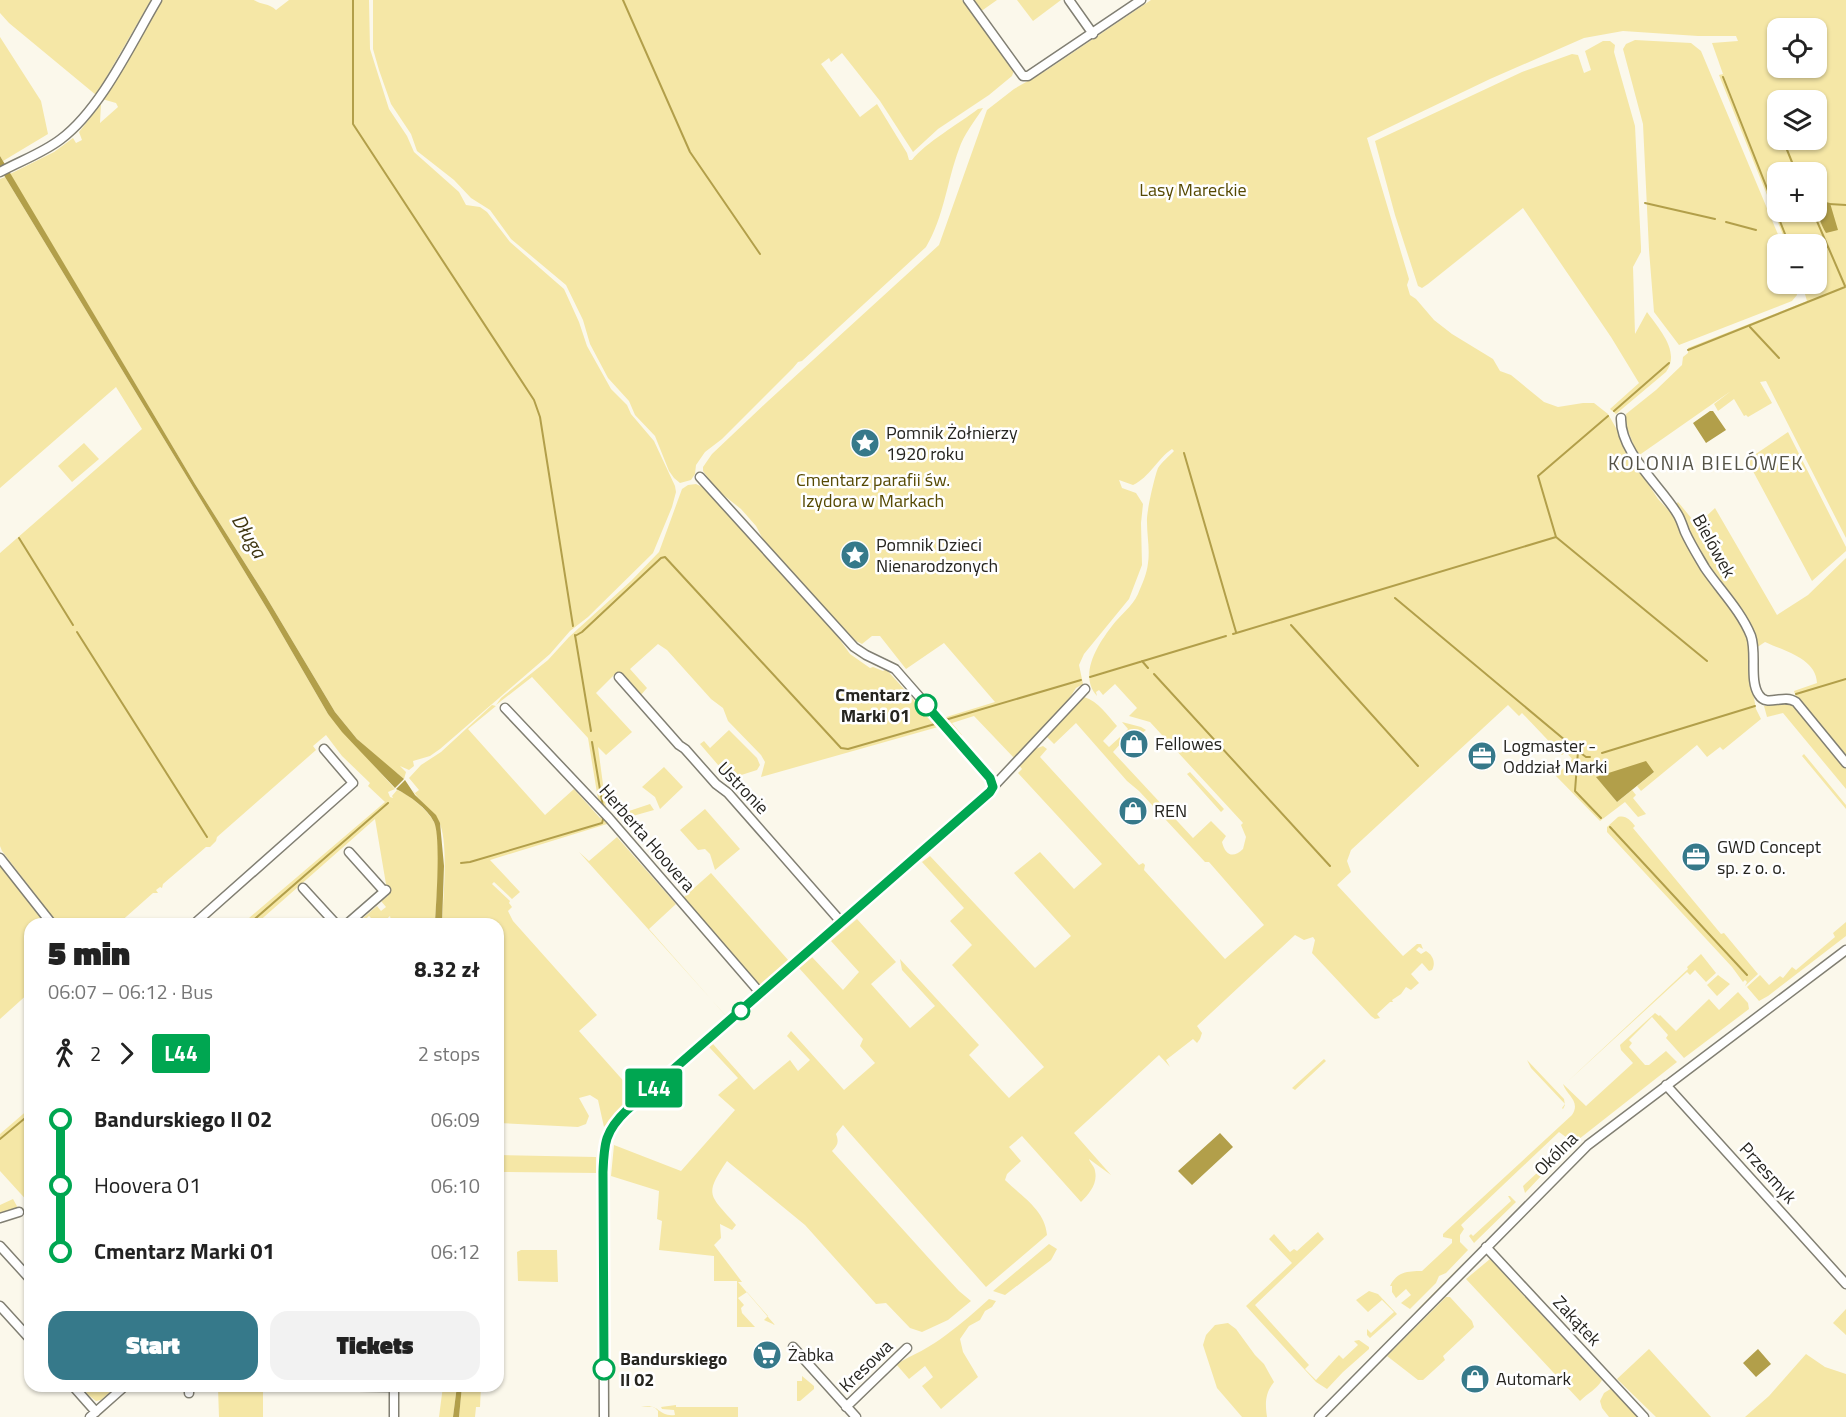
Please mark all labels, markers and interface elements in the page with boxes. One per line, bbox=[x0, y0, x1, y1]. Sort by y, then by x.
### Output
map controls bbox=[1767, 18, 1827, 294]
button: locate bbox=[1767, 18, 1827, 78]
button: layers bbox=[1767, 90, 1827, 150]
button: + bbox=[1767, 162, 1827, 222]
park label: Lasy Mareckie bbox=[1139, 176, 1247, 203]
button: − bbox=[1767, 234, 1827, 294]
place label: Pomnik Żołnierzy 1920 roku bbox=[886, 419, 1018, 467]
place icon: Pomnik Żołnierzy 1920 roku bbox=[849, 427, 881, 459]
district label: KOLONIA BIELÓWEK bbox=[1608, 447, 1804, 478]
park label: Cmentarz parafii św. Izydora w Markach bbox=[796, 466, 950, 514]
water label: Długa bbox=[224, 508, 275, 565]
street label: Bielówek bbox=[1686, 509, 1743, 583]
place label: Pomnik Dzieci Nienarodzonych bbox=[876, 531, 998, 579]
place icon: Pomnik Dzieci Nienarodzonych bbox=[839, 539, 871, 571]
place label: Cmentarz Marki 01 bbox=[835, 681, 910, 729]
marker: Cmentarz Marki 01 bbox=[915, 694, 937, 716]
shop icon: Fellowes bbox=[1118, 728, 1150, 760]
place label: Fellowes bbox=[1155, 730, 1222, 757]
place label: Logmaster - Oddział Marki bbox=[1503, 732, 1608, 780]
office icon: Logmaster - Oddział Marki bbox=[1466, 740, 1498, 772]
street label: Ustronie bbox=[711, 755, 775, 820]
street label: Herberta Hoovera bbox=[593, 778, 702, 898]
shop icon: REN bbox=[1117, 795, 1149, 827]
place label: REN bbox=[1154, 797, 1187, 824]
place label: GWD Concept sp. z o. o. bbox=[1717, 833, 1822, 881]
office icon: GWD Concept sp. z o. o. bbox=[1680, 841, 1712, 873]
text: 5 min bbox=[48, 928, 130, 978]
text: 8.32 zł bbox=[414, 952, 480, 986]
text: 06:07 – 06:12 · Bus bbox=[48, 976, 213, 1007]
unlabelled marker bbox=[732, 1002, 750, 1020]
icon: walk bbox=[48, 1037, 81, 1070]
icon: forward bbox=[110, 1037, 143, 1070]
text: L44 bbox=[164, 1037, 198, 1069]
text: 2 bbox=[90, 1038, 101, 1069]
text: 2 stops bbox=[418, 1038, 480, 1069]
line badge: L44 bbox=[620, 1068, 688, 1108]
text: L44 bbox=[637, 1072, 671, 1104]
text: Bandurskiego II 02 bbox=[94, 1102, 272, 1136]
text: 06:09 bbox=[431, 1104, 480, 1135]
street label: Okólna bbox=[1527, 1125, 1584, 1182]
street label: Przesmyk bbox=[1733, 1136, 1804, 1210]
text: Hoovera 01 bbox=[94, 1168, 201, 1202]
text: 06:10 bbox=[431, 1170, 480, 1201]
text: Cmentarz Marki 01 bbox=[94, 1234, 275, 1268]
text: 06:12 bbox=[431, 1236, 480, 1267]
street label: Zakątek bbox=[1547, 1289, 1608, 1352]
button: Start bbox=[48, 1311, 258, 1380]
button: Tickets bbox=[270, 1311, 480, 1380]
street label: Kresowa bbox=[833, 1333, 899, 1398]
supermarket icon: Żabka bbox=[751, 1339, 783, 1371]
place label: Żabka bbox=[788, 1341, 834, 1368]
place label: Bandurskiego II 02 bbox=[620, 1345, 727, 1393]
marker: Bandurskiego II 02 bbox=[593, 1358, 615, 1380]
shop icon: Automark bbox=[1459, 1363, 1491, 1395]
place label: Automark bbox=[1496, 1365, 1571, 1392]

